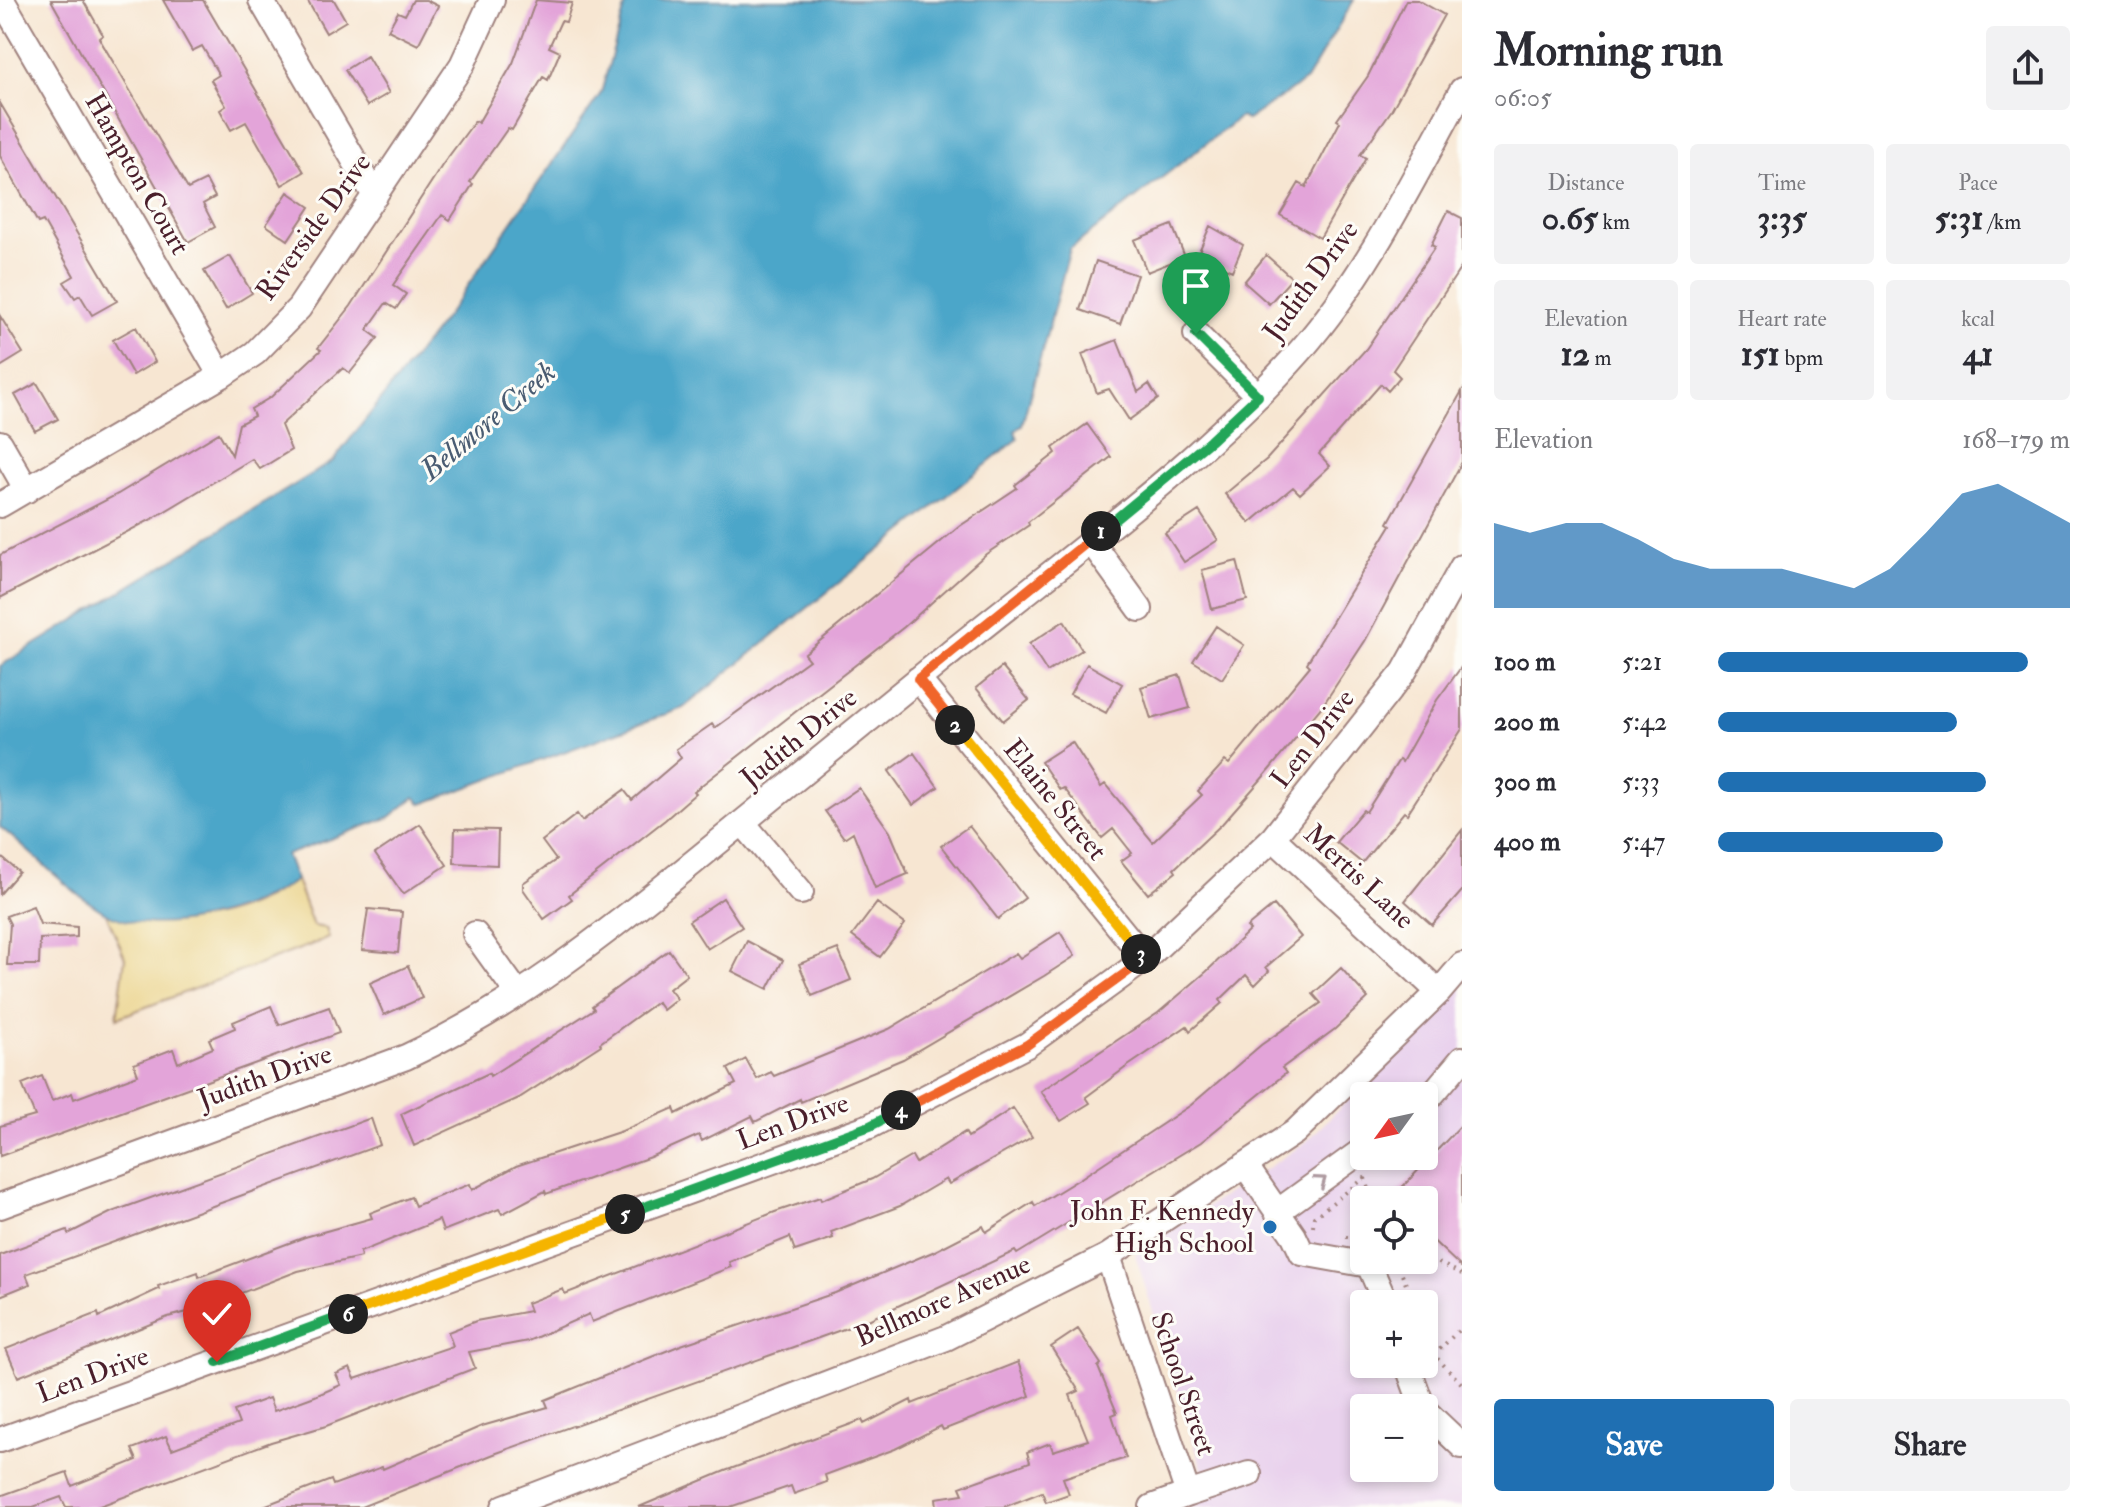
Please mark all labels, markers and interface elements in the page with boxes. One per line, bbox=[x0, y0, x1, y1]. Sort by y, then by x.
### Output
text: Morning run bbox=[1494, 24, 1723, 79]
button: share bbox=[1986, 26, 2070, 110]
text: 06:05 bbox=[1494, 82, 1552, 114]
street label: Hampton Court bbox=[77, 87, 197, 261]
street label: Riverside Drive bbox=[249, 146, 379, 308]
text: Distance bbox=[1548, 169, 1624, 197]
text: Time bbox=[1758, 169, 1806, 197]
text: Pace bbox=[1958, 169, 1998, 197]
text: 0.65 bbox=[1542, 197, 1598, 240]
text: 3:35 bbox=[1757, 197, 1807, 240]
text: 5:31 bbox=[1935, 197, 1983, 240]
text: km bbox=[1598, 208, 1630, 236]
text: /km bbox=[1983, 208, 2021, 236]
street label: Judith Drive bbox=[1255, 214, 1366, 349]
pin bbox=[1162, 252, 1230, 334]
icon: arrive bbox=[1174, 264, 1218, 308]
text: Elevation bbox=[1544, 305, 1628, 333]
text: Heart rate bbox=[1737, 305, 1827, 333]
text: kcal bbox=[1961, 305, 1995, 333]
text: 12 bbox=[1560, 333, 1590, 376]
text: 151 bbox=[1741, 333, 1780, 376]
text: 41 bbox=[1963, 333, 1993, 376]
text: m bbox=[1590, 344, 1612, 372]
text: bpm bbox=[1780, 344, 1823, 372]
water label: Bellmore Creek bbox=[411, 354, 563, 490]
text: Elevation bbox=[1494, 424, 1593, 456]
text: 168–179 m bbox=[1962, 424, 2070, 456]
pin: 1 bbox=[1081, 511, 1121, 551]
text: 1 bbox=[1097, 517, 1105, 545]
text: 100 m bbox=[1494, 646, 1555, 678]
text: 5:21 bbox=[1622, 646, 1662, 678]
street label: Judith Drive bbox=[733, 680, 865, 796]
street label: Len Drive bbox=[1263, 682, 1363, 796]
pin: 2 bbox=[935, 705, 975, 745]
text: 200 m bbox=[1494, 706, 1559, 738]
text: 5:42 bbox=[1622, 706, 1667, 738]
text: 2 bbox=[949, 711, 961, 739]
street label: Elaine Street bbox=[996, 732, 1114, 868]
text: 300 m bbox=[1494, 766, 1556, 798]
text: 5:33 bbox=[1622, 766, 1660, 798]
street label: Mertis Lane bbox=[1296, 817, 1422, 937]
text: 400 m bbox=[1494, 826, 1560, 858]
text: 5:47 bbox=[1622, 826, 1665, 858]
pin: 3 bbox=[1121, 934, 1161, 974]
text: 3 bbox=[1137, 940, 1145, 968]
street label: Judith Drive bbox=[192, 1037, 337, 1118]
north arrow bbox=[1350, 1082, 1438, 1170]
map controls bbox=[1350, 1082, 1438, 1482]
street label: Len Drive bbox=[732, 1086, 854, 1158]
pin: 4 bbox=[881, 1090, 921, 1130]
text: 4 bbox=[895, 1096, 907, 1124]
one-way arrow bbox=[1312, 1176, 1326, 1191]
button: locate bbox=[1350, 1186, 1438, 1274]
pin: 5 bbox=[605, 1194, 645, 1234]
place label: John F. Kennedy High School bbox=[1069, 1194, 1255, 1261]
text: 5 bbox=[620, 1200, 630, 1228]
marker: John F. Kennedy High School bbox=[1261, 1218, 1279, 1236]
street label: Bellmore Avenue bbox=[850, 1247, 1036, 1355]
pin bbox=[183, 1280, 251, 1362]
button: + bbox=[1350, 1290, 1438, 1378]
icon: check bbox=[195, 1292, 239, 1336]
pin: 6 bbox=[328, 1294, 368, 1334]
text: 6 bbox=[342, 1300, 354, 1328]
street label: School Street bbox=[1142, 1308, 1224, 1460]
street label: Len Drive bbox=[32, 1339, 154, 1411]
button: − bbox=[1350, 1394, 1438, 1482]
button: Save bbox=[1494, 1399, 1774, 1491]
button: Share bbox=[1790, 1399, 2070, 1491]

